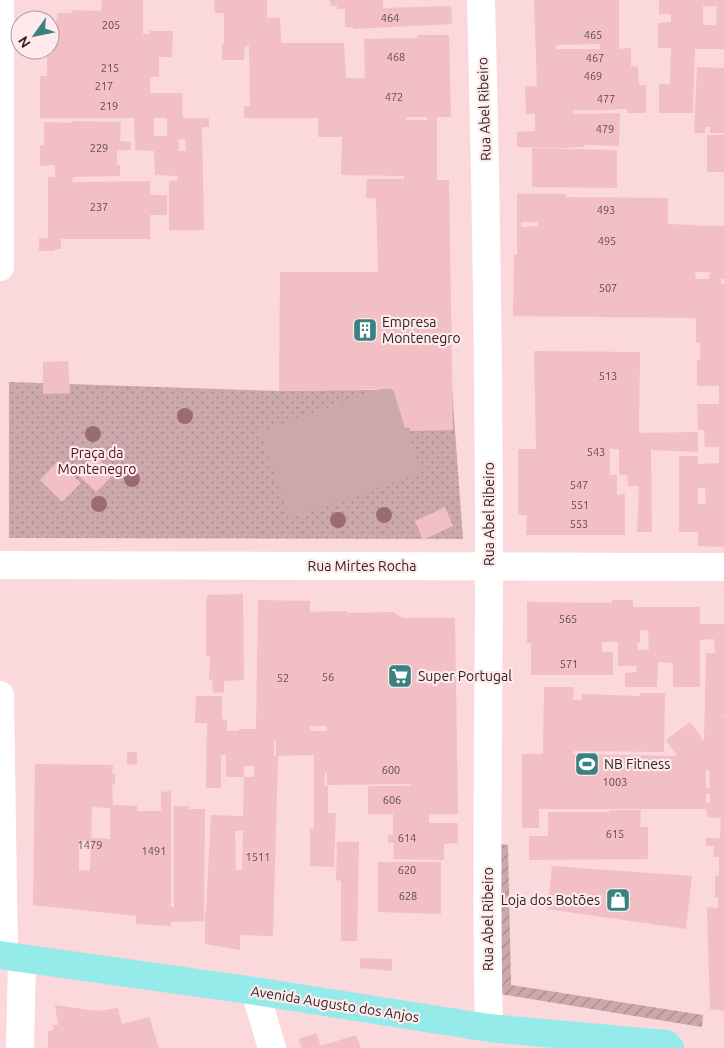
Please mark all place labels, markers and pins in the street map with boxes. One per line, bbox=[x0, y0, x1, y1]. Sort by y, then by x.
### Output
place label: Empresa Montenegro bbox=[382, 314, 461, 346]
building icon: Empresa Montenegro bbox=[352, 317, 378, 343]
supermarket icon: Super Portugal bbox=[387, 663, 413, 689]
place label: Super Portugal bbox=[418, 668, 512, 684]
sports icon: NB Fitness bbox=[574, 751, 600, 777]
place label: NB Fitness bbox=[604, 756, 670, 772]
shop icon: Loja dos Botões bbox=[605, 887, 631, 913]
place label: Loja dos Botões bbox=[501, 892, 600, 908]

